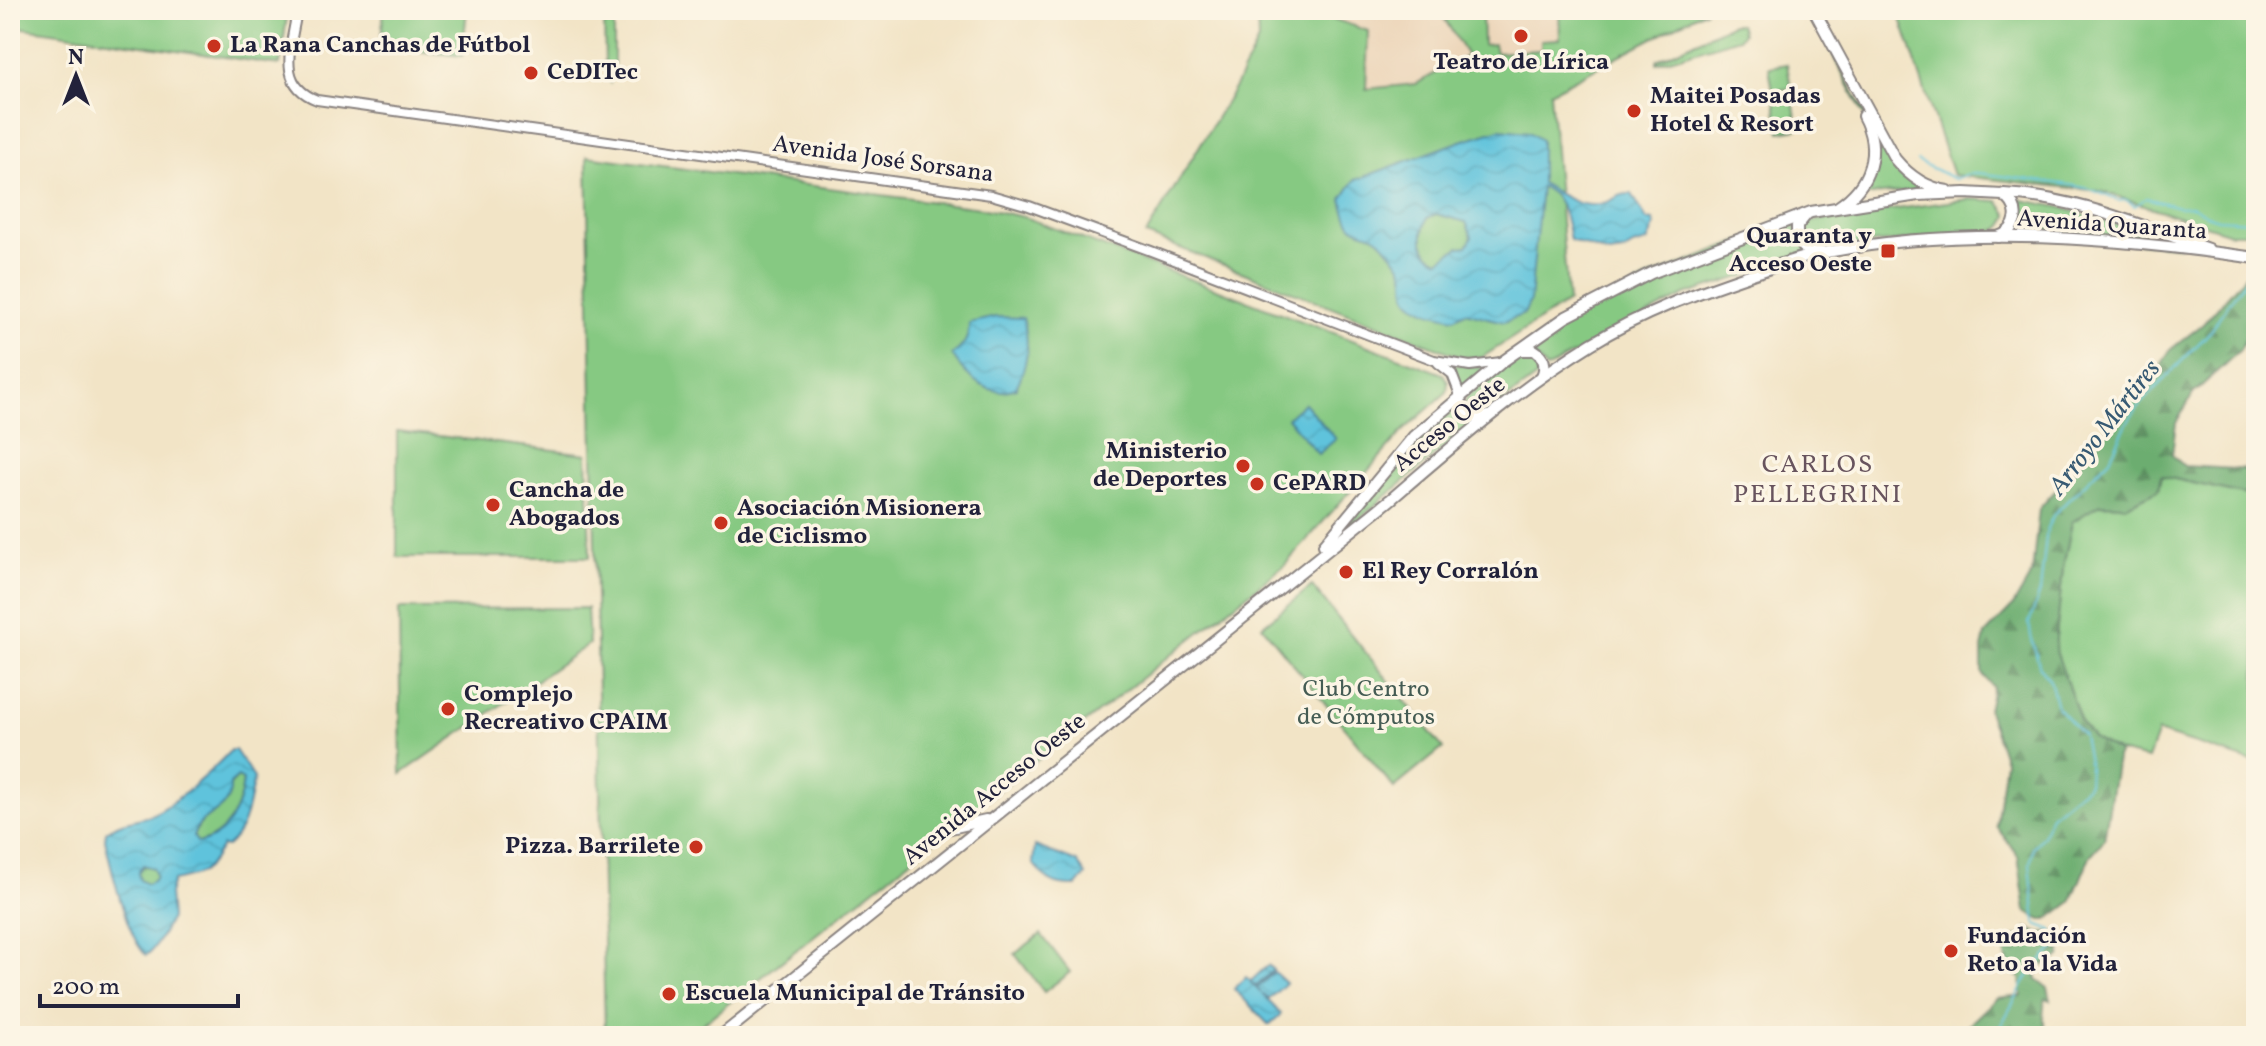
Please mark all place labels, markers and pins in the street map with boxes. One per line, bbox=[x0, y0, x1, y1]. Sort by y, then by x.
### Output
marker: Teatro de Lírica bbox=[1512, 27, 1530, 45]
place label: La Rana Canchas de Fútbol bbox=[230, 29, 530, 63]
marker: La Rana Canchas de Fútbol bbox=[205, 37, 223, 55]
place label: Teatro de Lírica bbox=[1433, 46, 1609, 80]
place label: CeDITec bbox=[547, 56, 638, 90]
marker: CeDITec bbox=[522, 64, 540, 82]
place label: Maitei Posadas Hotel & Resort bbox=[1650, 80, 1821, 142]
marker: Maitei Posadas Hotel & Resort bbox=[1625, 102, 1643, 120]
place label: Quaranta y Acceso Oeste bbox=[1729, 220, 1873, 282]
marker: Quaranta y Acceso Oeste bbox=[1879, 242, 1897, 260]
place label: Ministerio de Deportes bbox=[1093, 435, 1227, 497]
marker: Ministerio de Deportes bbox=[1234, 457, 1252, 475]
place label: CePARD bbox=[1273, 467, 1366, 501]
place label: Cancha de Abogados bbox=[509, 474, 624, 536]
marker: CePARD bbox=[1248, 475, 1266, 493]
place label: Asociación Misionera de Ciclismo bbox=[737, 492, 982, 554]
marker: Cancha de Abogados bbox=[484, 496, 502, 514]
marker: Asociación Misionera de Ciclismo bbox=[712, 514, 730, 532]
place label: El Rey Corralón bbox=[1362, 555, 1539, 589]
marker: El Rey Corralón bbox=[1337, 563, 1355, 581]
place label: Complejo Recreativo CPAIM bbox=[464, 678, 668, 740]
marker: Complejo Recreativo CPAIM bbox=[439, 700, 457, 718]
place label: Pizza. Barrilete bbox=[505, 830, 680, 864]
marker: Pizza. Barrilete bbox=[687, 838, 705, 856]
place label: Fundación Reto a la Vida bbox=[1967, 920, 2118, 982]
marker: Fundación Reto a la Vida bbox=[1942, 942, 1960, 960]
place label: Escuela Municipal de Tránsito bbox=[685, 977, 1025, 1011]
marker: Escuela Municipal de Tránsito bbox=[660, 985, 678, 1003]

